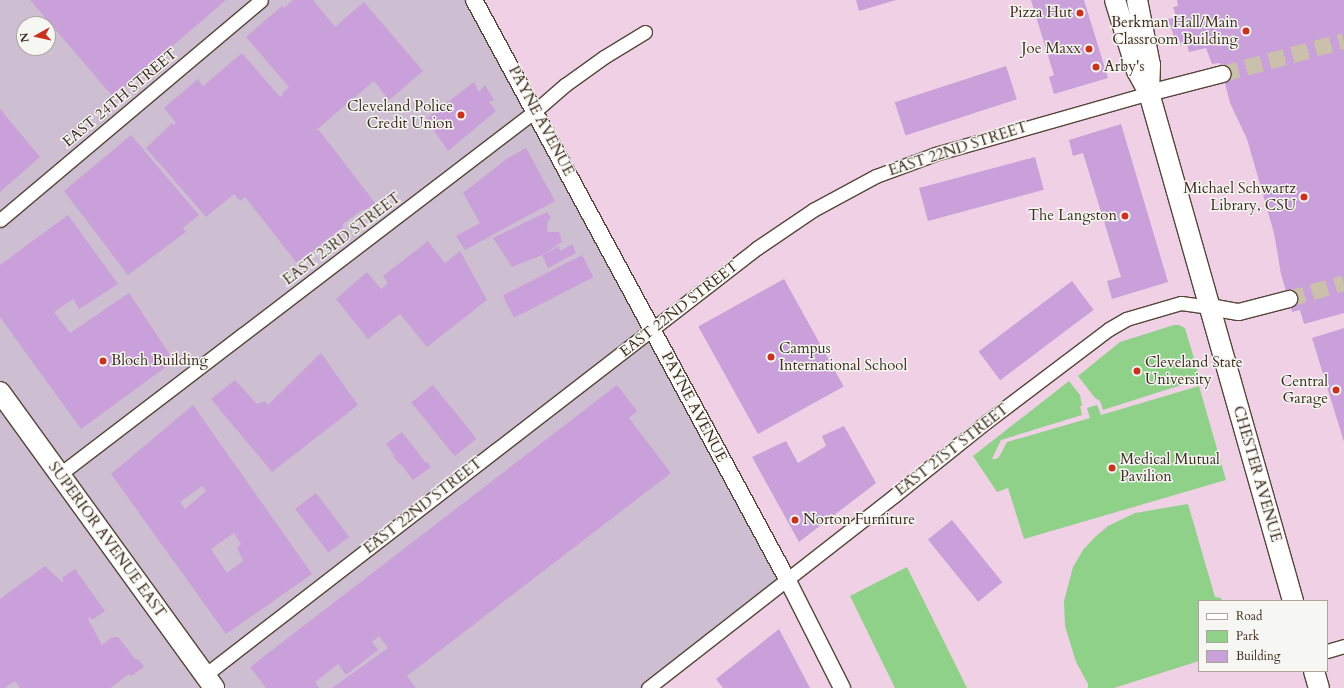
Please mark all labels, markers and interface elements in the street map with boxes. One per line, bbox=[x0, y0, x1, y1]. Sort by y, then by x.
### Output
place label: Pizza Hut bbox=[1009, 4, 1072, 22]
marker: Pizza Hut bbox=[1075, 8, 1085, 18]
place label: Berkman Hall/Main Classroom Building bbox=[1111, 13, 1238, 48]
north arrow bbox=[16, 16, 56, 56]
marker: Berkman Hall/Main Classroom Building bbox=[1241, 26, 1251, 36]
text: N bbox=[17, 32, 33, 43]
place label: Joe Maxx bbox=[1021, 40, 1081, 58]
marker: Joe Maxx bbox=[1084, 44, 1094, 54]
street label: EAST 24TH STREET bbox=[59, 45, 181, 151]
place label: Arby's bbox=[1104, 58, 1145, 76]
marker: Arby's bbox=[1091, 62, 1101, 72]
street label: PAYNE AVENUE bbox=[504, 63, 578, 179]
place label: Cleveland Police Credit Union bbox=[347, 97, 453, 132]
marker: Cleveland Police Credit Union bbox=[456, 110, 466, 120]
street label: EAST 22ND STREET bbox=[886, 118, 1030, 180]
place label: Michael Schwartz Library, CSU bbox=[1183, 179, 1296, 214]
street label: EAST 23RD STREET bbox=[280, 189, 404, 289]
marker: Michael Schwartz Library, CSU bbox=[1299, 192, 1309, 202]
place label: The Langston bbox=[1028, 207, 1117, 225]
marker: The Langston bbox=[1120, 211, 1130, 221]
street label: EAST 22ND STREET bbox=[616, 257, 742, 361]
place label: Campus International School bbox=[779, 339, 907, 374]
street label: PAYNE AVENUE bbox=[657, 349, 731, 465]
place label: Bloch Building bbox=[111, 352, 208, 370]
marker: Campus International School bbox=[766, 352, 776, 362]
place label: Cleveland State University bbox=[1145, 353, 1243, 388]
marker: Bloch Building bbox=[98, 356, 108, 366]
marker: Cleveland State University bbox=[1132, 366, 1142, 376]
place label: Central Garage bbox=[1281, 372, 1328, 407]
marker: Central Garage bbox=[1331, 385, 1341, 395]
street label: EAST 21ST STREET bbox=[892, 400, 1012, 500]
street label: CHESTER AVENUE bbox=[1229, 404, 1285, 544]
place label: Medical Mutual Pavilion bbox=[1120, 450, 1220, 485]
street label: EAST 22ND STREET bbox=[360, 454, 486, 558]
street label: SUPERIOR AVENUE EAST bbox=[44, 458, 170, 622]
marker: Medical Mutual Pavilion bbox=[1107, 463, 1117, 473]
place label: Norton Furniture bbox=[803, 511, 915, 529]
marker: Norton Furniture bbox=[790, 515, 800, 525]
legend bbox=[1198, 600, 1328, 672]
text: Road bbox=[1236, 608, 1262, 624]
text: Park bbox=[1236, 628, 1259, 644]
text: Building bbox=[1236, 648, 1280, 664]

